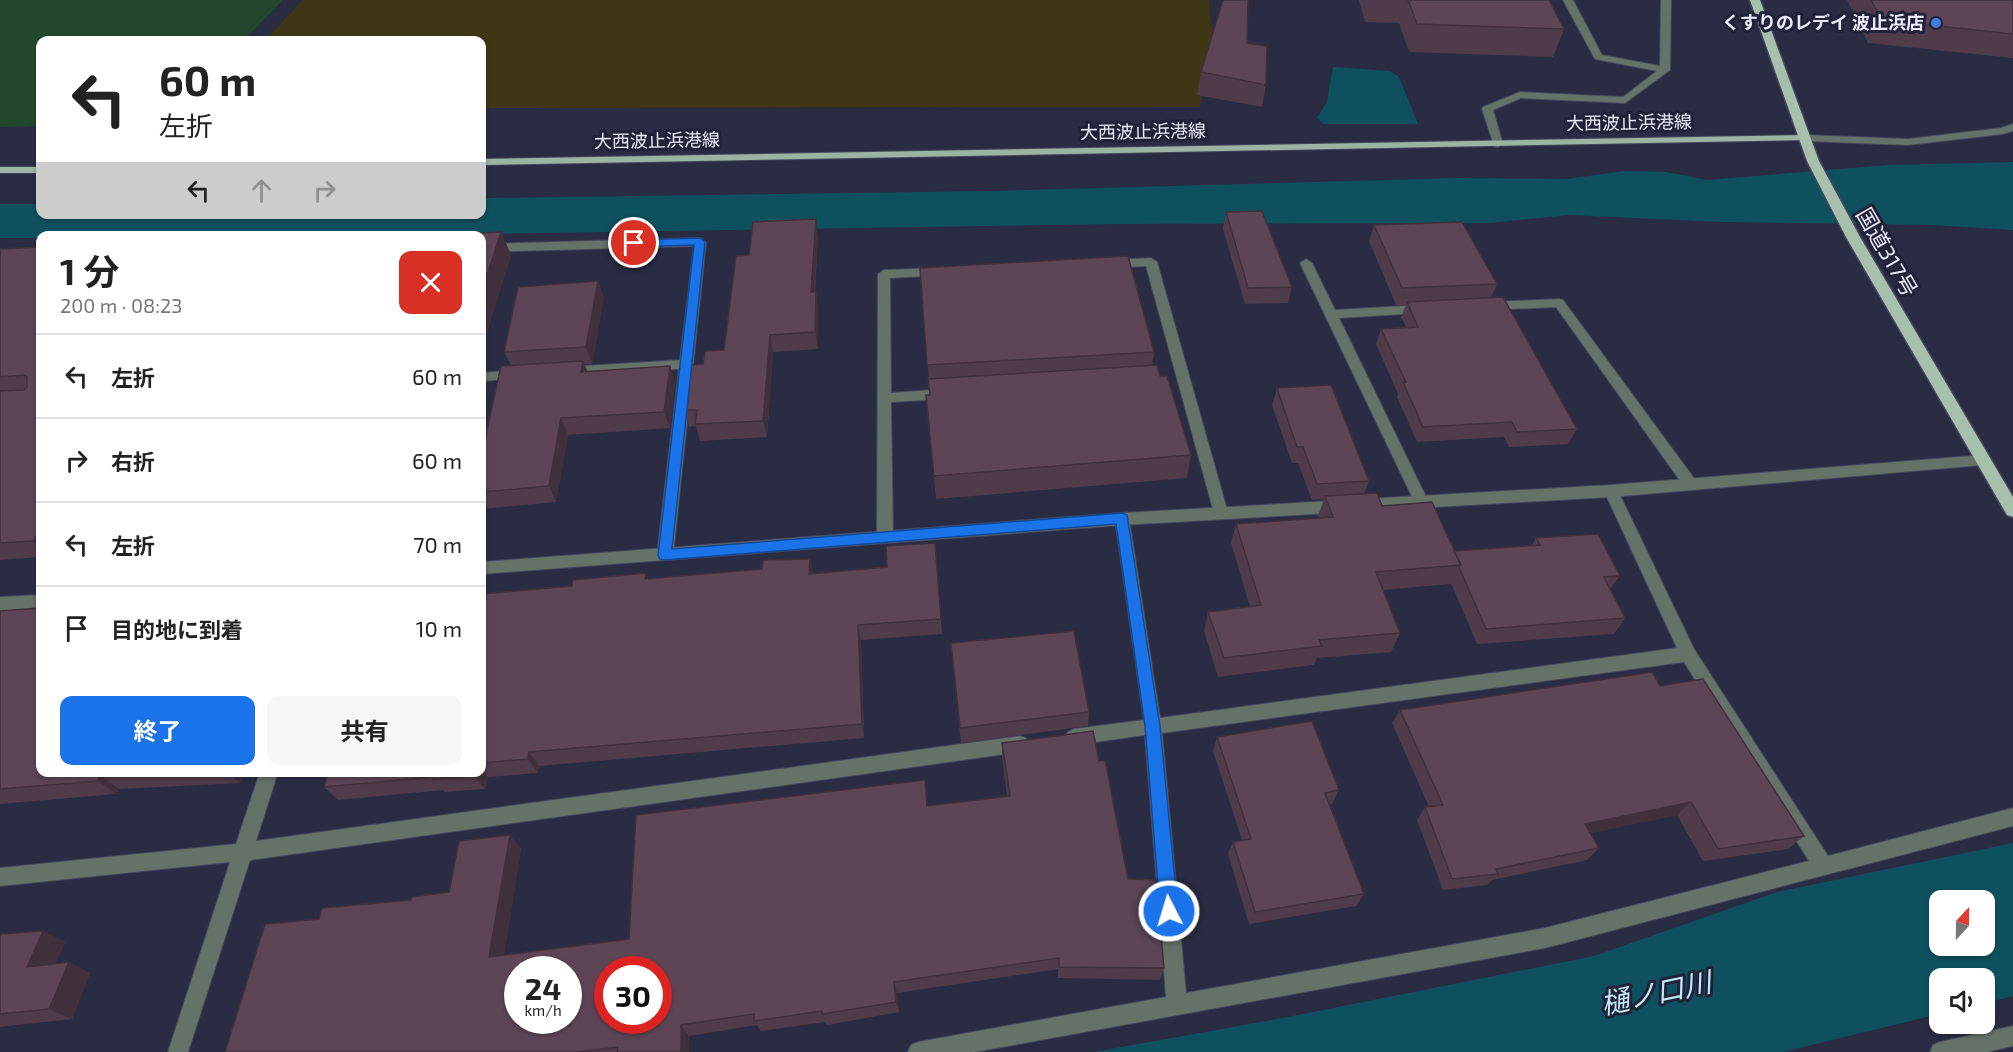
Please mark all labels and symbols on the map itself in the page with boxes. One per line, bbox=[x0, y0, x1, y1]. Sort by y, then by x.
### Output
place label: くすりのレデイ 波止浜店 bbox=[1722, 11, 1924, 33]
marker: くすりのレデイ 波止浜店 bbox=[1929, 16, 1943, 30]
street label: 大西波止浜港線 bbox=[1566, 110, 1692, 134]
street label: 大西波止浜港線 bbox=[1080, 119, 1206, 143]
street label: 大西波止浜港線 bbox=[594, 128, 720, 152]
street label: 国道317号 bbox=[1852, 202, 1924, 301]
pin bbox=[608, 217, 659, 268]
position arrow bbox=[1137, 879, 1201, 943]
north arrow bbox=[1929, 890, 1995, 956]
speed limit sign: 30 bbox=[594, 956, 672, 1034]
water label: 樋ノ口川 bbox=[1597, 963, 1717, 1020]

